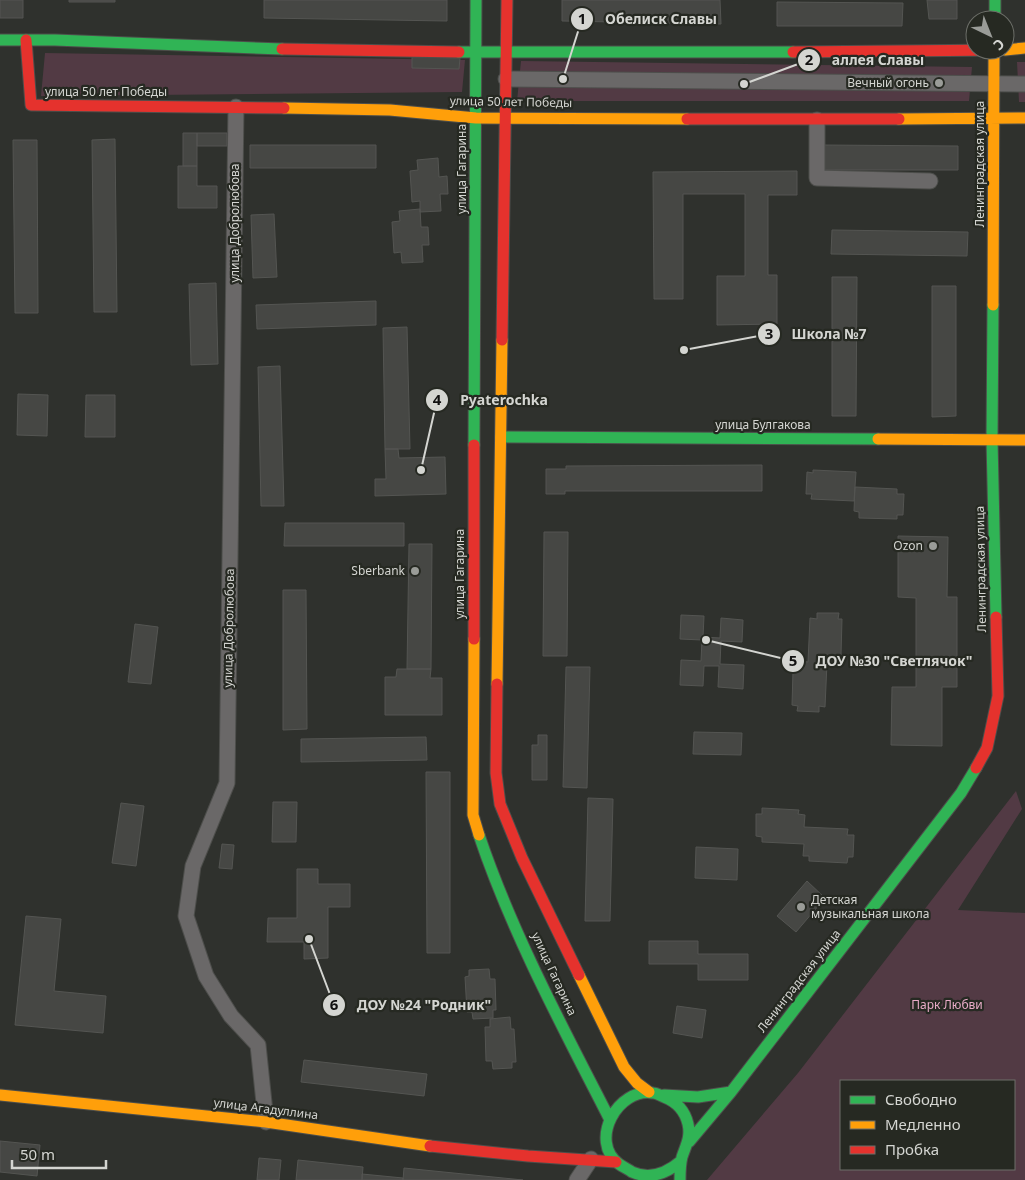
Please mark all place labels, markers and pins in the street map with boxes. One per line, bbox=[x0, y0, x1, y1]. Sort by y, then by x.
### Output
callout: Обелиск Славы bbox=[570, 5, 727, 34]
callout: аллея Славы bbox=[797, 45, 934, 74]
place label: Вечный огонь bbox=[847, 74, 929, 91]
marker: Вечный огонь bbox=[933, 77, 945, 89]
callout: Школа №7 bbox=[756, 319, 876, 348]
callout: Pyaterochka bbox=[425, 385, 557, 414]
place label: Ozon bbox=[893, 537, 923, 554]
marker: Ozon bbox=[927, 540, 939, 552]
place label: Sberbank bbox=[351, 562, 406, 579]
marker: Sberbank bbox=[409, 565, 421, 577]
callout: ДОУ №30 "Светлячок" bbox=[781, 647, 982, 676]
place label: Детская музыкальная школа bbox=[811, 891, 929, 922]
marker: Детская музыкальная школа bbox=[795, 901, 807, 913]
callout: ДОУ №24 "Родник" bbox=[322, 990, 501, 1019]

